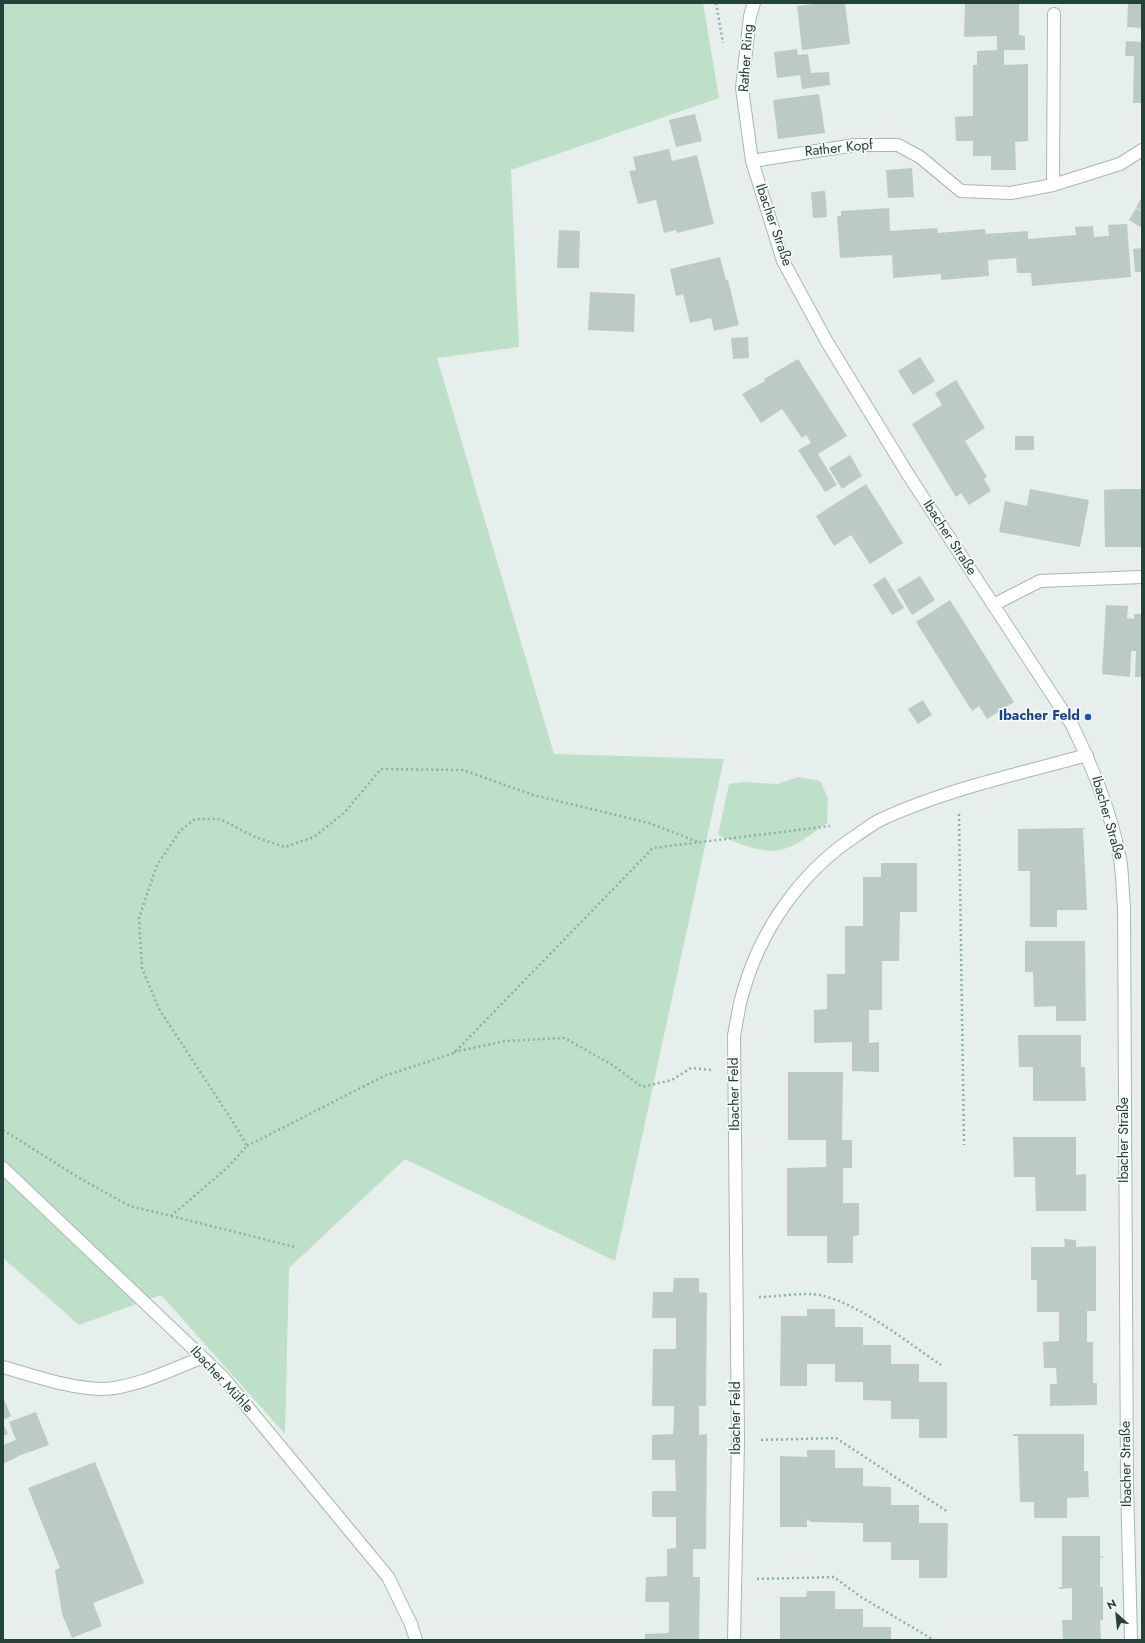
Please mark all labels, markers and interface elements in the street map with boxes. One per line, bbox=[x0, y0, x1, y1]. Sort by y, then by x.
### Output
street label: Rather Ring bbox=[736, 23, 758, 93]
street label: Rather Kopf bbox=[804, 137, 874, 161]
street label: Ibacher Straße bbox=[751, 182, 795, 268]
street label: Ibacher Straße bbox=[919, 497, 979, 579]
place label: Ibacher Feld bbox=[999, 709, 1080, 725]
marker: Ibacher Feld bbox=[1083, 712, 1093, 722]
street label: Ibacher Straße bbox=[1087, 774, 1127, 862]
street label: Ibacher Feld bbox=[726, 1057, 744, 1131]
street label: Ibacher Straße bbox=[1117, 1097, 1133, 1183]
street label: Ibacher Mühle bbox=[186, 1343, 256, 1417]
street label: Ibacher Feld bbox=[729, 1381, 745, 1455]
street label: Ibacher Straße bbox=[1118, 1421, 1136, 1507]
north arrow bbox=[1097, 1595, 1137, 1635]
text: N bbox=[1104, 1595, 1119, 1613]

